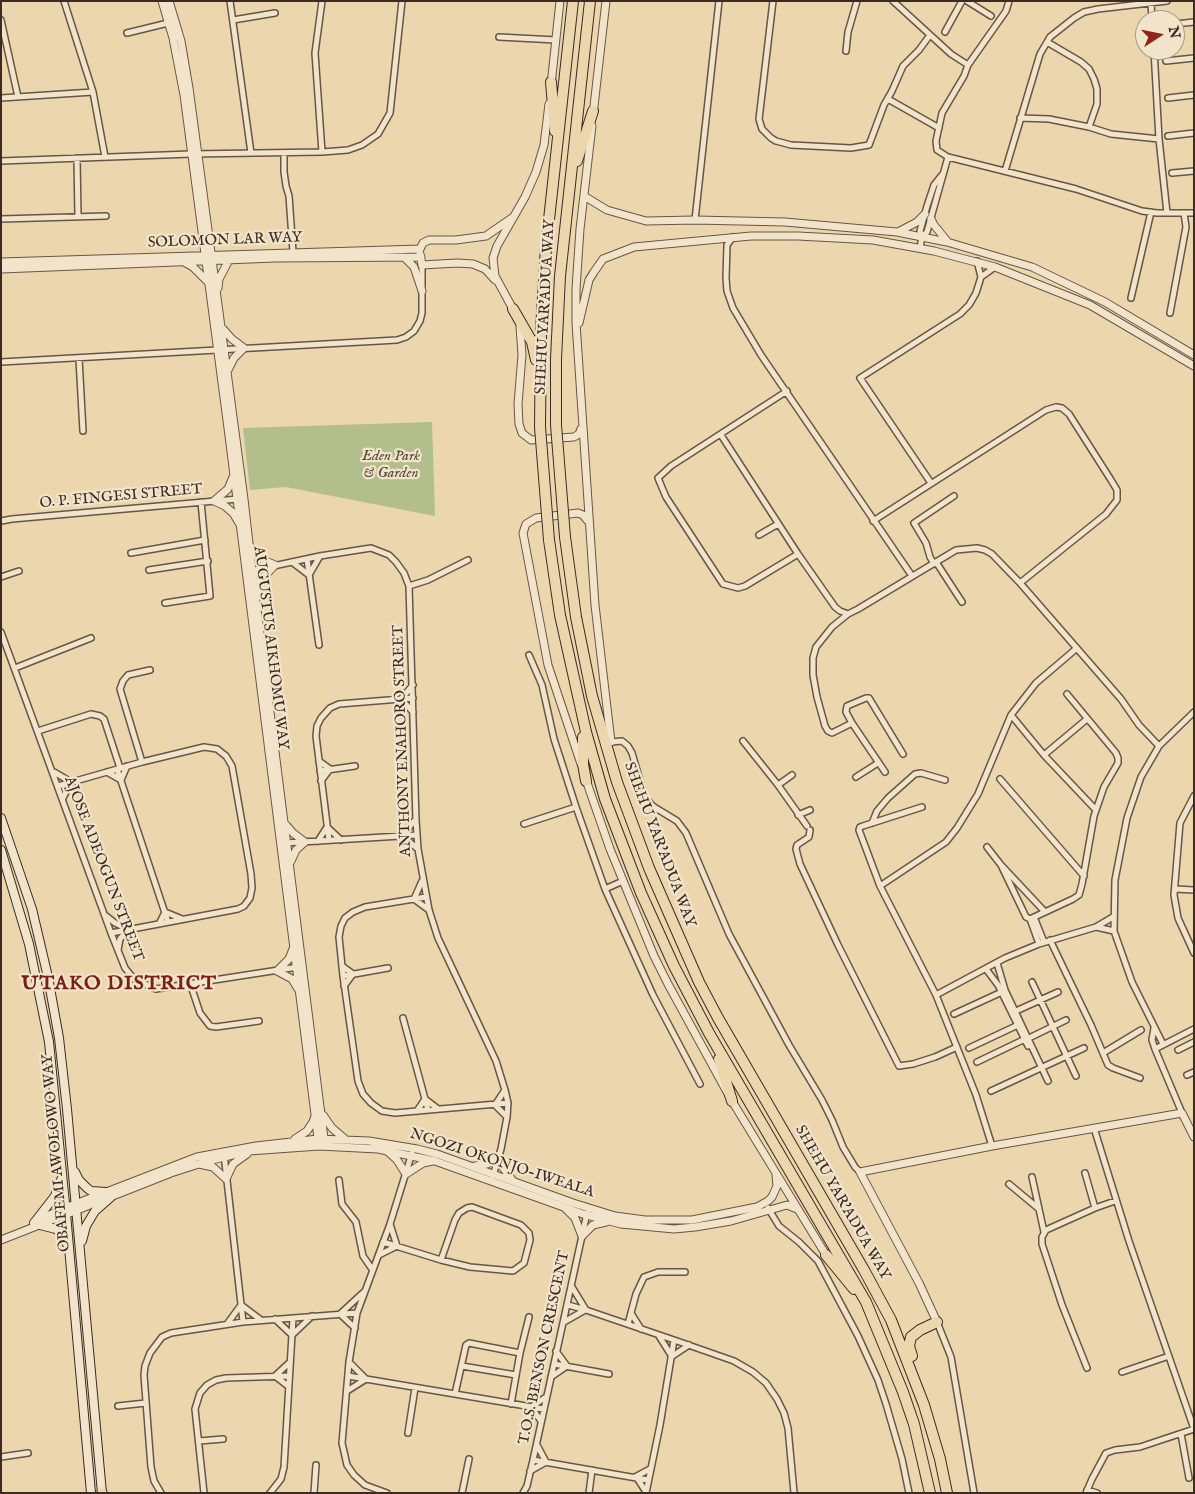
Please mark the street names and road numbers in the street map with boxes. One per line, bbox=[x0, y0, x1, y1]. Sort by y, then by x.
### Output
street label: SHEHU YAR'ADUA WAY bbox=[532, 219, 560, 395]
street label: SOLOMON LAR WAY bbox=[147, 229, 303, 253]
street label: O. P. FINGESI STREET bbox=[39, 481, 203, 513]
street label: AUGUSTUS AIKHOMU WAY bbox=[249, 545, 291, 751]
street label: ANTHONY ENAHORO STREET bbox=[390, 625, 416, 857]
street label: SHEHU YAR'ADUA WAY bbox=[619, 760, 699, 930]
street label: AJOSE ADEOGUN STREET bbox=[59, 774, 147, 964]
street label: OBAFEMI AWOLOWO WAY bbox=[39, 1053, 75, 1253]
street label: SHEHU YAR'ADUA WAY bbox=[790, 1123, 894, 1283]
street label: NGOZI OKONJO-IWEALA bbox=[408, 1126, 596, 1202]
street label: T.O.S. BENSON CRESCENT bbox=[516, 1250, 574, 1446]

